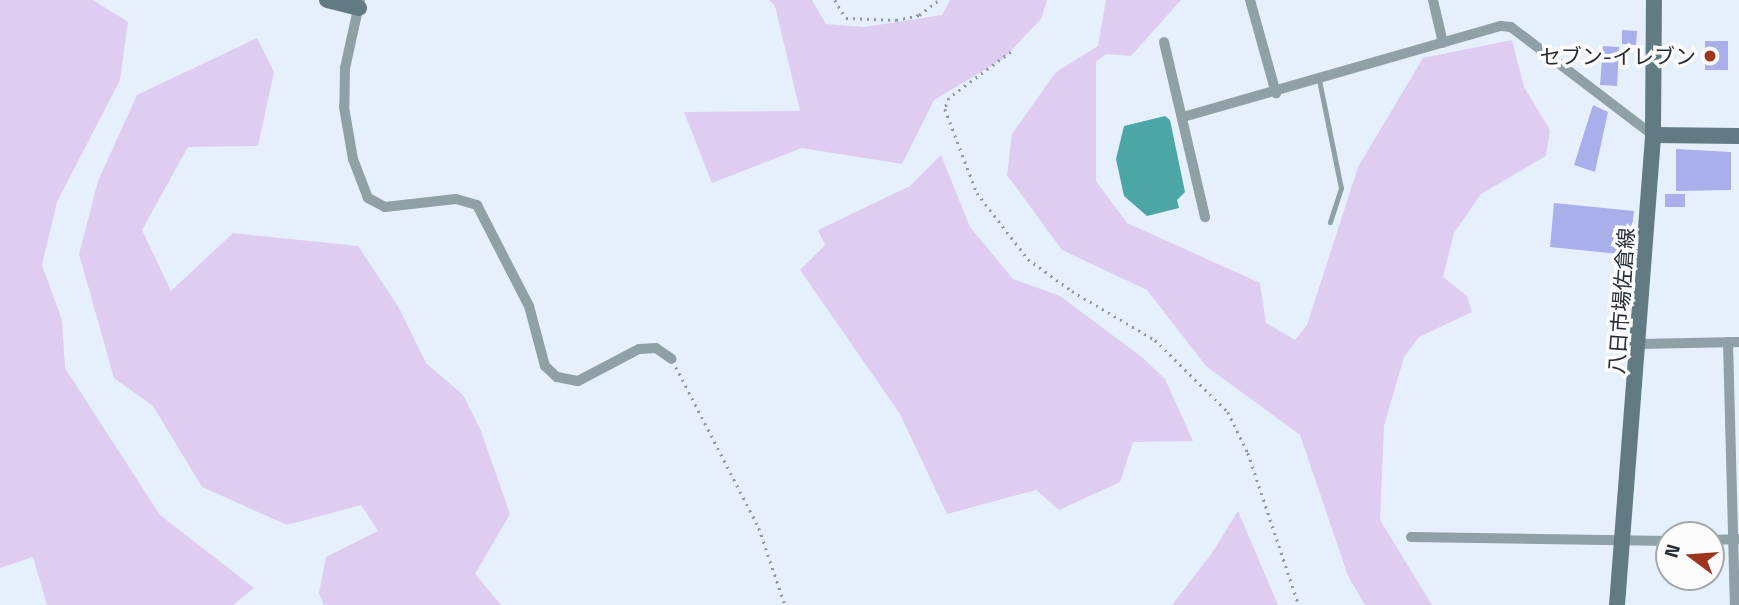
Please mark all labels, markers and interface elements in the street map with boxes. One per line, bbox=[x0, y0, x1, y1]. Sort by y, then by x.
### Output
place label: セブン-イレブン bbox=[1540, 43, 1696, 69]
marker: セブン-イレブン bbox=[1702, 48, 1718, 64]
street label: 八日市場佐倉線 bbox=[1603, 227, 1639, 375]
north arrow bbox=[1655, 521, 1725, 591]
text: N bbox=[1655, 540, 1687, 561]

